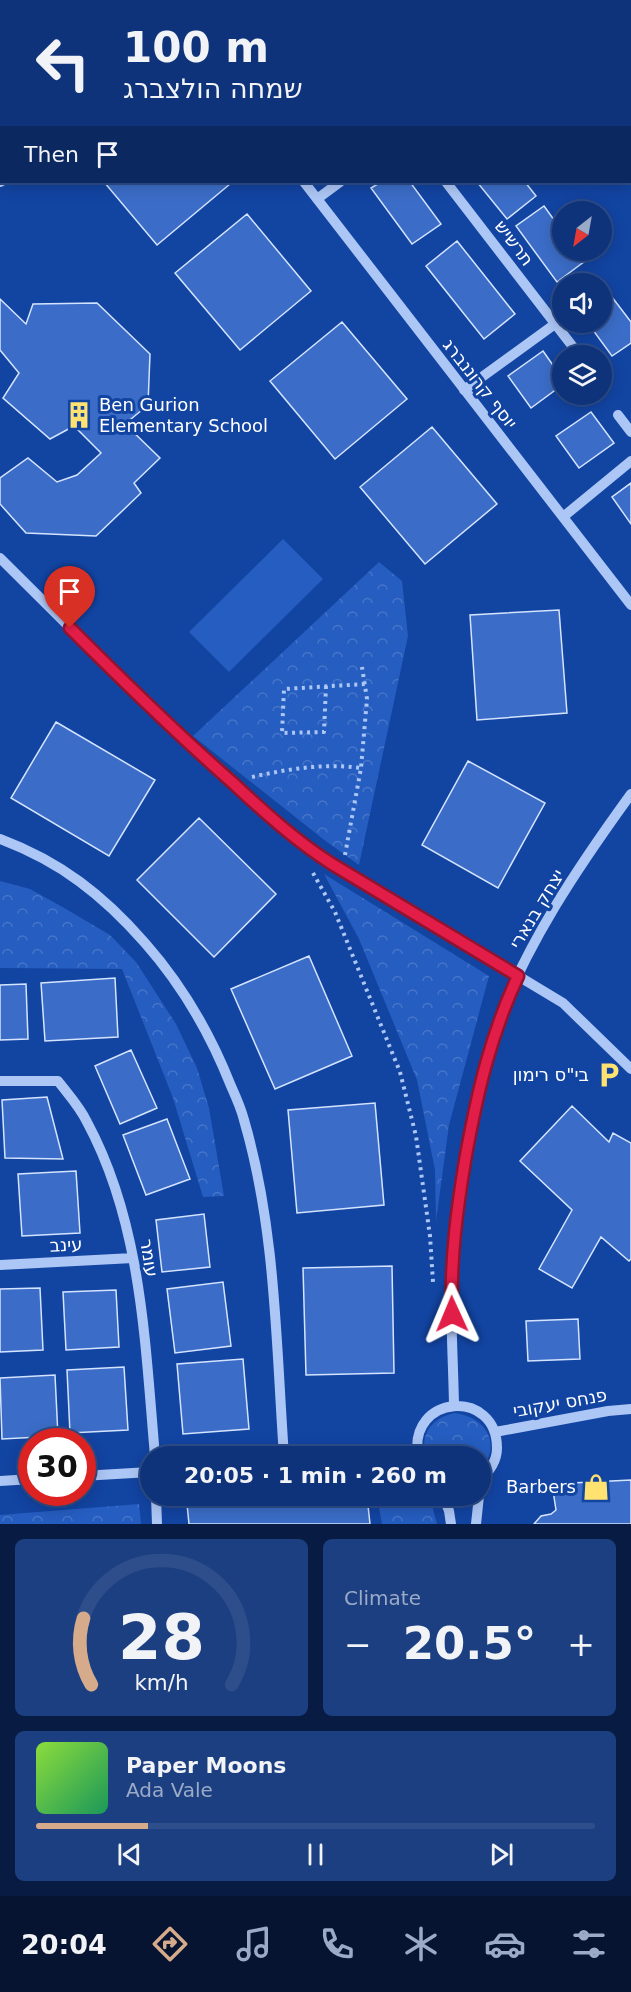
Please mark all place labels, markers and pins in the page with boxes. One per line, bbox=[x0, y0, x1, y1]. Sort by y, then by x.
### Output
place label: Ben Gurion Elementary School bbox=[99, 394, 268, 436]
building icon: Ben Gurion Elementary School bbox=[64, 400, 94, 430]
pin bbox=[44, 566, 95, 628]
parking icon: בי"ס רימון bbox=[594, 1060, 624, 1090]
place label: בי"ס רימון bbox=[513, 1064, 589, 1085]
shop icon: Barbers bbox=[581, 1472, 611, 1502]
place label: Barbers bbox=[506, 1476, 576, 1497]

